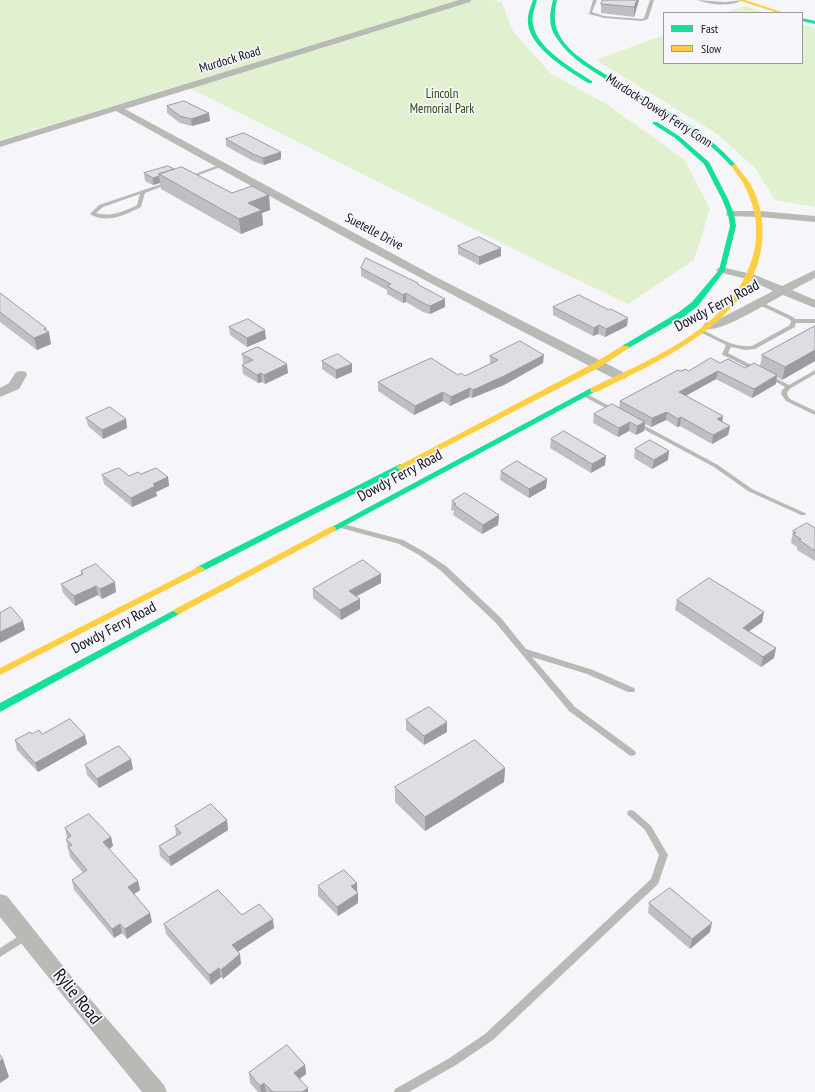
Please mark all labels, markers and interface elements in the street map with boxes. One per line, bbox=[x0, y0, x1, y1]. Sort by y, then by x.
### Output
legend bbox=[663, 12, 803, 64]
text: Fast bbox=[701, 21, 718, 36]
text: Slow bbox=[701, 41, 721, 56]
street label: Murdock Road bbox=[197, 43, 263, 77]
street label: Murdock-Dowdy Ferry Conn bbox=[603, 71, 715, 151]
park label: Lincoln Memorial Park bbox=[410, 86, 474, 117]
street label: Suetelle Drive bbox=[342, 210, 406, 254]
street label: Dowdy Ferry Road bbox=[672, 276, 762, 336]
street label: Dowdy Ferry Road bbox=[355, 446, 445, 506]
street label: Dowdy Ferry Road bbox=[69, 598, 159, 658]
street label: Rylie Road bbox=[48, 965, 106, 1029]

